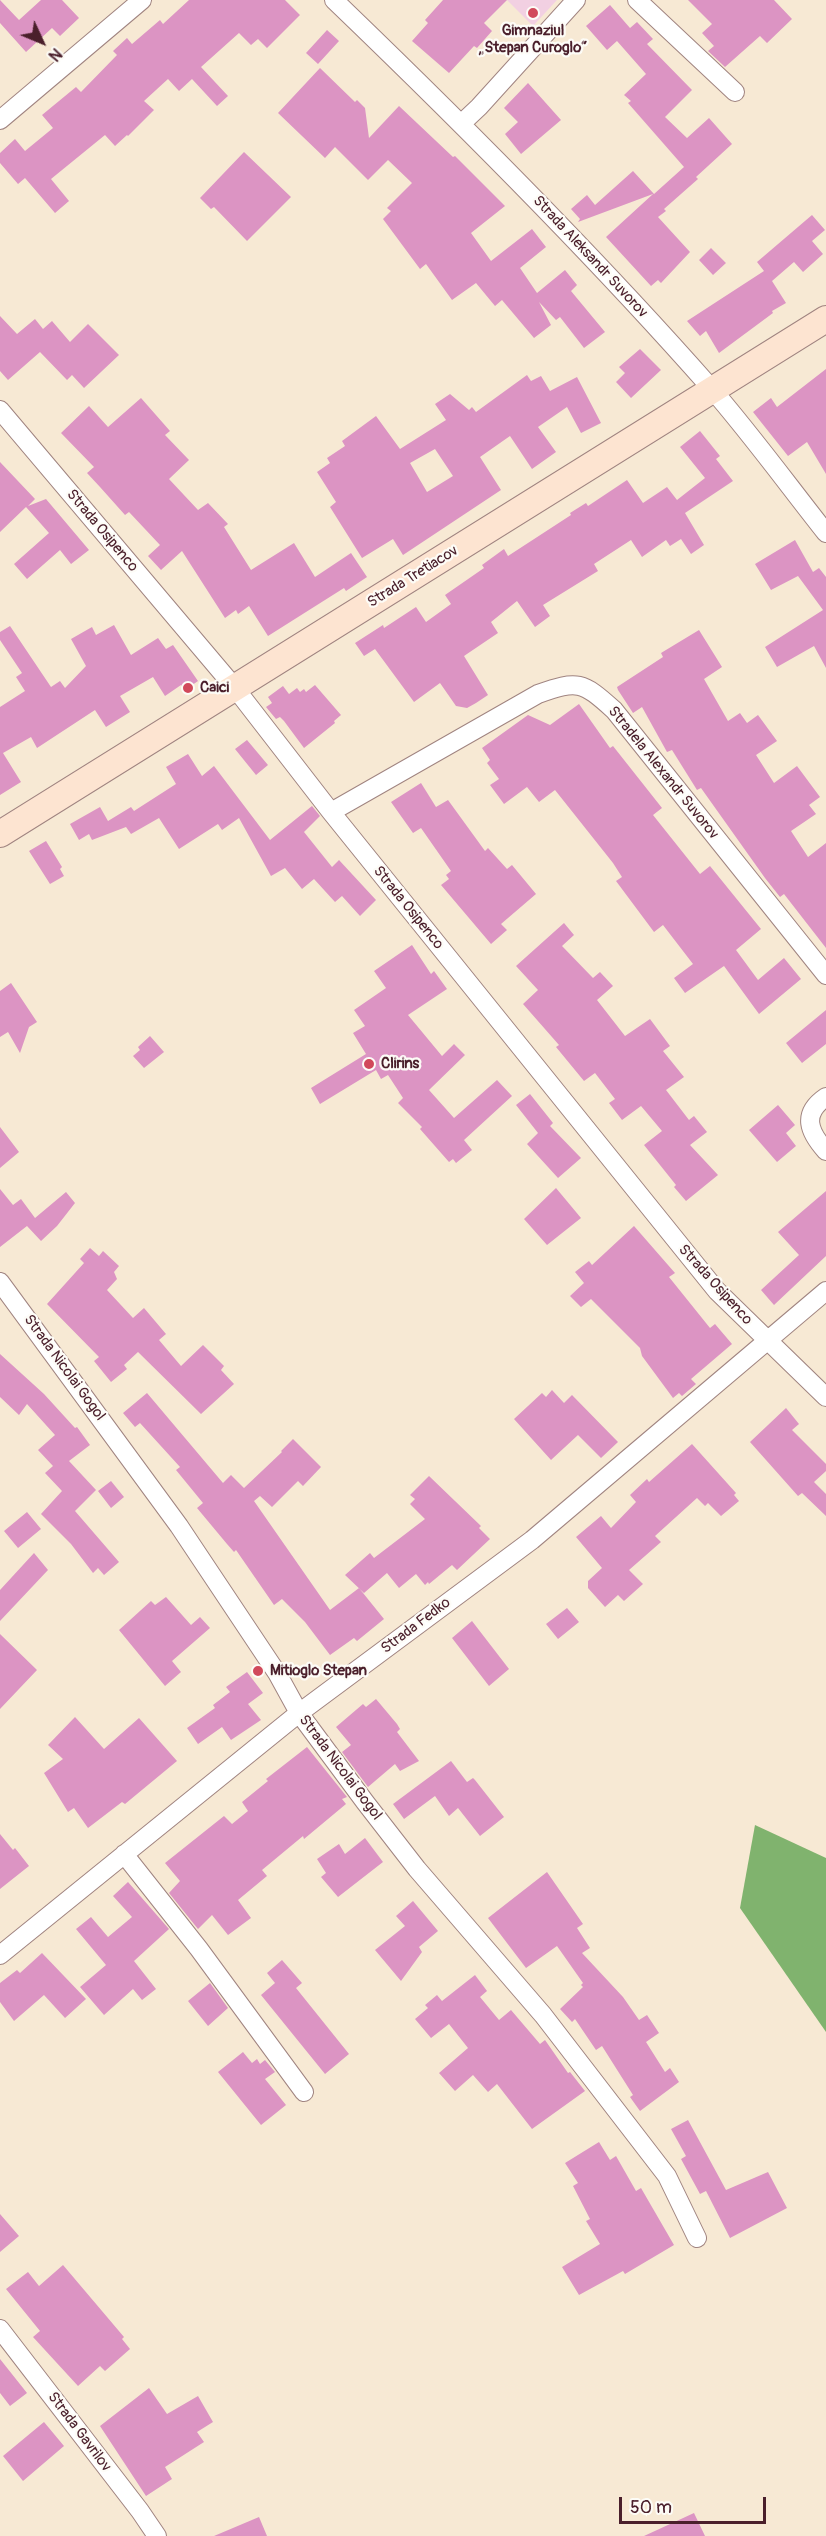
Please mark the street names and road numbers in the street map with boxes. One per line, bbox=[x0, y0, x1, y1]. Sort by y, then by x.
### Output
street label: Strada Aleksandr Suvorov bbox=[529, 192, 651, 322]
street label: Strada Osipenco bbox=[62, 486, 142, 576]
street label: Strada Tretiacov bbox=[364, 542, 462, 612]
street label: Stradela Alexandr Suvorov bbox=[604, 703, 722, 843]
street label: Strada Osipenco bbox=[369, 863, 447, 953]
street label: Strada Osipenco bbox=[674, 1241, 756, 1329]
street label: Strada Nicolai Gogol bbox=[19, 1311, 109, 1425]
street label: Strada Fedko bbox=[378, 1594, 454, 1658]
street label: Strada Nicolai Gogol bbox=[295, 1712, 385, 1824]
street label: Strada Gavrilov bbox=[43, 2389, 115, 2475]

